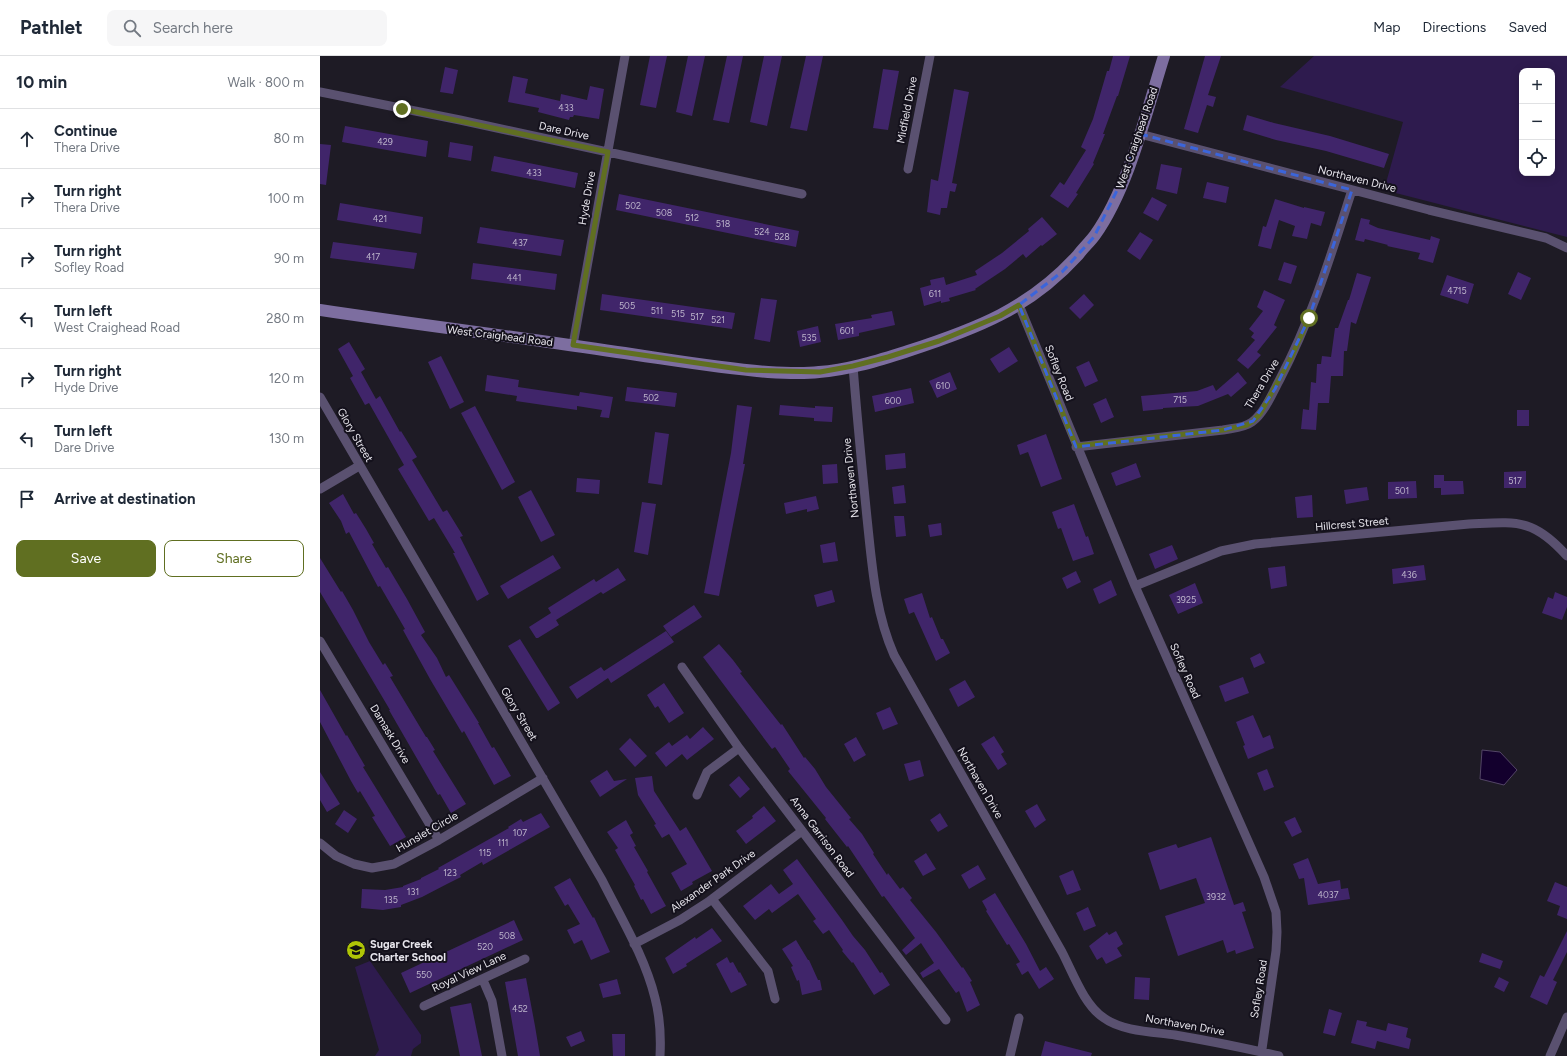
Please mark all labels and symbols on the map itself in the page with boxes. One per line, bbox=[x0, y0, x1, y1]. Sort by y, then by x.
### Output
street label: Midfield Drive bbox=[894, 75, 920, 145]
street label: West Craighead Road bbox=[1113, 85, 1161, 191]
route end bbox=[393, 100, 411, 118]
house number: 433 bbox=[558, 102, 574, 113]
street label: Dare Drive bbox=[538, 119, 590, 143]
house number: 429 bbox=[377, 136, 393, 147]
street label: Northaven Drive bbox=[1316, 163, 1398, 195]
house number: 433 bbox=[526, 167, 542, 178]
street label: Hyde Drive bbox=[576, 170, 598, 226]
house number: 502 bbox=[625, 200, 641, 211]
house number: 508 bbox=[656, 207, 673, 218]
house number: 512 bbox=[685, 212, 699, 223]
house number: 421 bbox=[373, 213, 387, 224]
house number: 518 bbox=[716, 218, 731, 229]
house number: 524 bbox=[754, 226, 770, 237]
house number: 528 bbox=[774, 231, 790, 242]
house number: 437 bbox=[512, 237, 528, 248]
house number: 417 bbox=[366, 251, 380, 262]
house number: 441 bbox=[507, 272, 521, 283]
house number: 4715 bbox=[1447, 285, 1467, 296]
house number: 611 bbox=[929, 288, 941, 299]
house number: 505 bbox=[619, 300, 635, 311]
house number: 511 bbox=[651, 305, 663, 316]
house number: 515 bbox=[671, 308, 685, 319]
route start bbox=[1300, 309, 1318, 327]
house number: 517 bbox=[690, 311, 704, 322]
house number: 521 bbox=[711, 314, 725, 325]
street label: West Craighead Road bbox=[446, 323, 554, 349]
house number: 601 bbox=[840, 325, 854, 336]
house number: 535 bbox=[801, 332, 817, 343]
street label: Sofley Road bbox=[1042, 343, 1076, 403]
street label: Thera Drive bbox=[1242, 357, 1282, 411]
house number: 610 bbox=[936, 380, 951, 391]
house number: 502 bbox=[643, 392, 659, 403]
house number: 715 bbox=[1173, 394, 1187, 405]
house number: 600 bbox=[885, 395, 902, 406]
street label: Glory Street bbox=[334, 406, 376, 464]
street label: Northaven Drive bbox=[840, 437, 862, 519]
house number: 517 bbox=[1508, 475, 1522, 486]
house number: 501 bbox=[1395, 485, 1409, 496]
street label: Hillcrest Street bbox=[1315, 514, 1389, 534]
house number: 436 bbox=[1401, 569, 1417, 580]
house number: 3925 bbox=[1176, 594, 1196, 605]
street label: Sofley Road bbox=[1167, 641, 1203, 701]
street label: Glory Street bbox=[498, 685, 540, 743]
street label: Damask Drive bbox=[367, 702, 413, 766]
street label: Northaven Drive bbox=[954, 745, 1006, 821]
street label: Anna Garrison Road bbox=[787, 794, 857, 880]
street label: Hunslet Circle bbox=[394, 809, 460, 855]
house number: 107 bbox=[513, 827, 527, 838]
house number: 111 bbox=[497, 837, 509, 848]
house number: 115 bbox=[479, 847, 491, 858]
street label: Alexander Park Drive bbox=[668, 847, 758, 915]
house number: 123 bbox=[443, 867, 457, 878]
house number: 131 bbox=[407, 886, 419, 897]
house number: 4037 bbox=[1317, 889, 1339, 900]
house number: 3932 bbox=[1206, 891, 1226, 902]
house number: 135 bbox=[384, 894, 398, 905]
house number: 508 bbox=[499, 930, 516, 941]
place label: Sugar Creek Charter School bbox=[370, 938, 446, 964]
school or university icon: Sugar Creek Charter School bbox=[345, 939, 367, 961]
house number: 520 bbox=[477, 941, 493, 952]
street label: Royal View Lane bbox=[430, 949, 508, 995]
street label: Sofley Road bbox=[1248, 959, 1270, 1019]
house number: 550 bbox=[416, 969, 432, 980]
house number: 452 bbox=[512, 1003, 528, 1014]
street label: Northaven Drive bbox=[1144, 1012, 1226, 1038]

